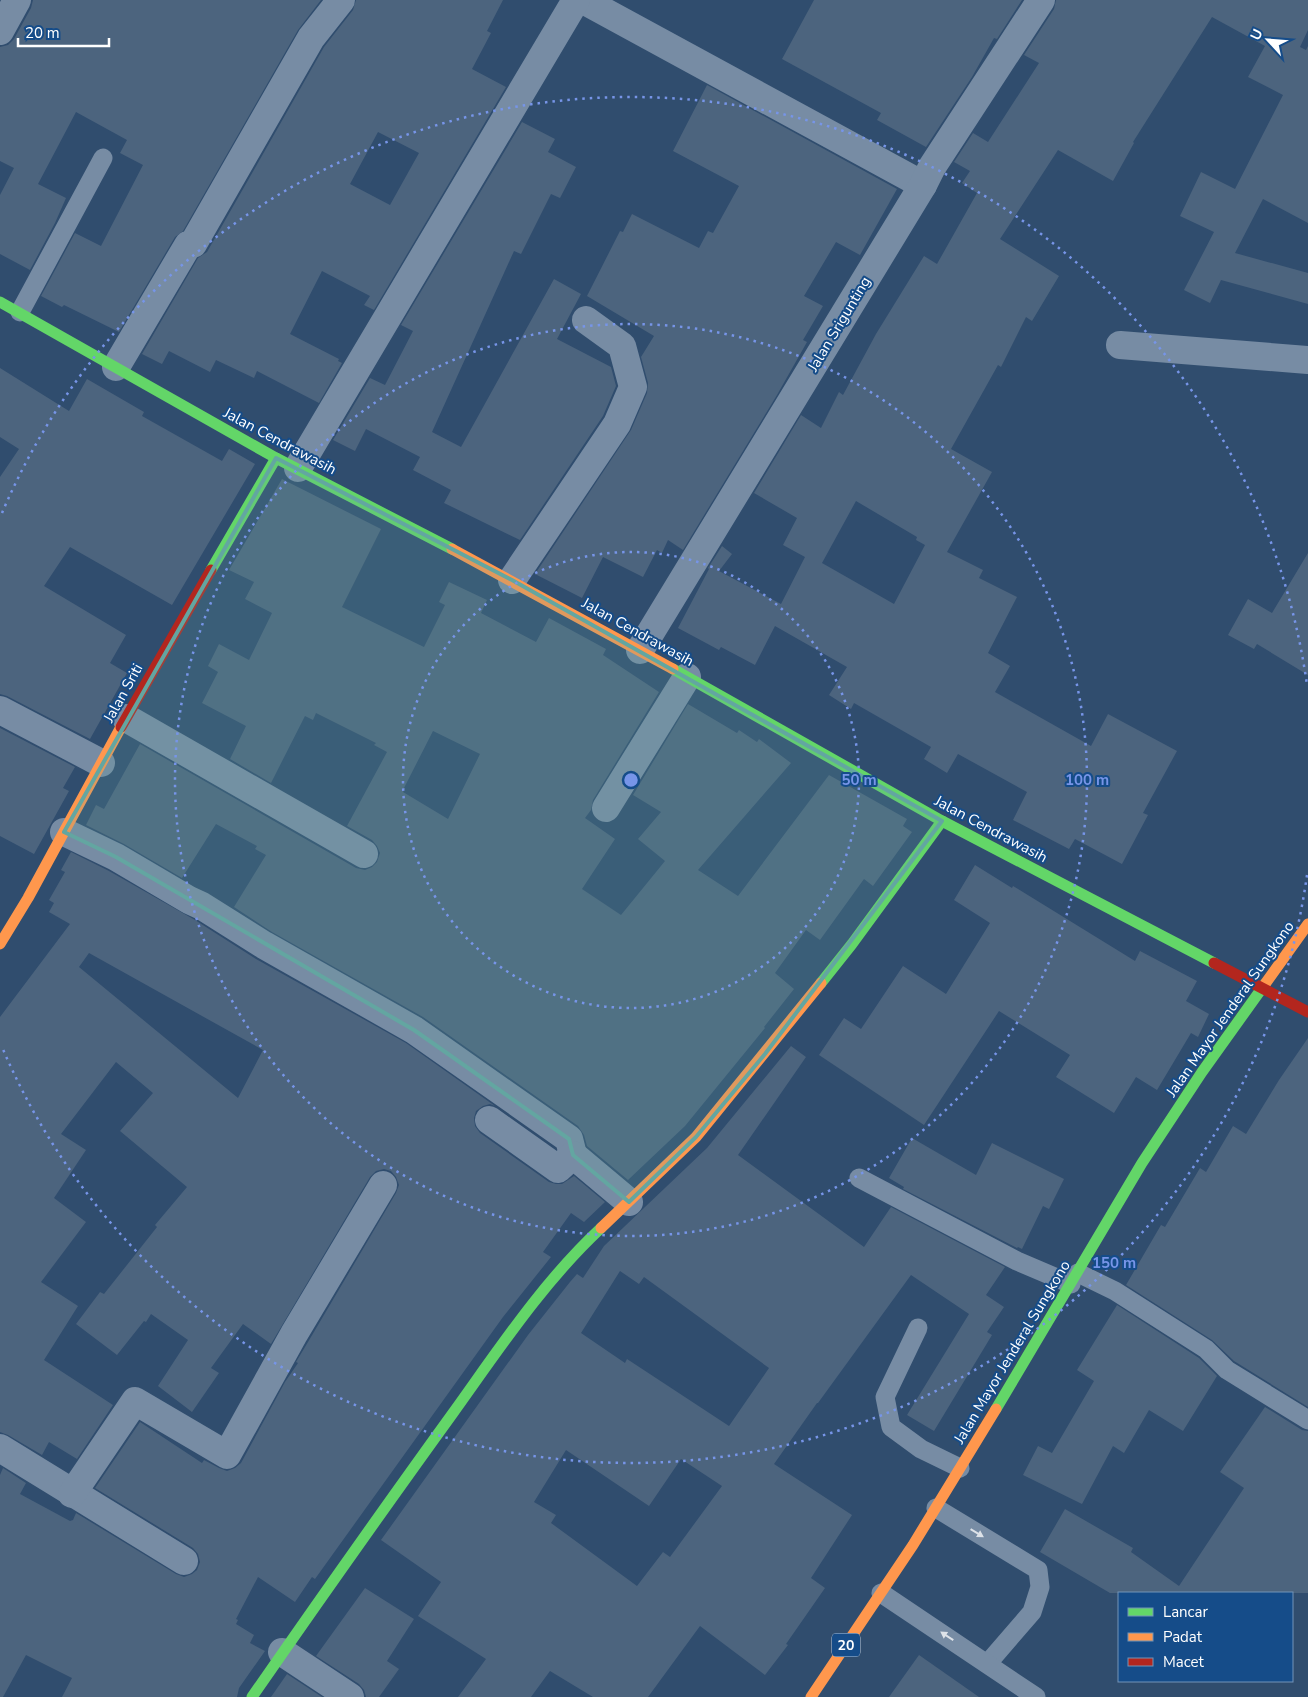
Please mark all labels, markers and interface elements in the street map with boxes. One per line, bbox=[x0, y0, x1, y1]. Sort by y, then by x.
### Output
scale bar bbox=[18, 15, 109, 47]
north arrow bbox=[1243, 15, 1293, 65]
text: 20 m bbox=[25, 23, 60, 43]
text: U bbox=[1246, 26, 1268, 43]
street label: Jalan Srigunting bbox=[802, 273, 875, 376]
street label: Jalan Cendrawasih bbox=[219, 402, 340, 479]
street label: Jalan Cendrawasih bbox=[578, 592, 698, 671]
street label: Jalan Sriti bbox=[98, 660, 147, 727]
text: 50 m bbox=[841, 770, 877, 790]
text: 100 m bbox=[1065, 770, 1109, 790]
centre of rings bbox=[622, 771, 640, 789]
street label: Jalan Cendrawasih bbox=[930, 790, 1051, 867]
street label: Jalan Mayor Jenderal Sungkono bbox=[1161, 917, 1299, 1102]
text: 150 m bbox=[1092, 1253, 1136, 1273]
street label: Jalan Mayor Jenderal Sungkono bbox=[949, 1257, 1075, 1448]
one-way arrow bbox=[971, 1528, 984, 1537]
legend bbox=[1118, 1592, 1293, 1682]
text: Lancar bbox=[1163, 1602, 1208, 1622]
text: Padat bbox=[1163, 1627, 1203, 1647]
one-way arrow bbox=[941, 1631, 954, 1641]
road number: 20 bbox=[832, 1634, 860, 1656]
text: Macet bbox=[1163, 1652, 1205, 1672]

